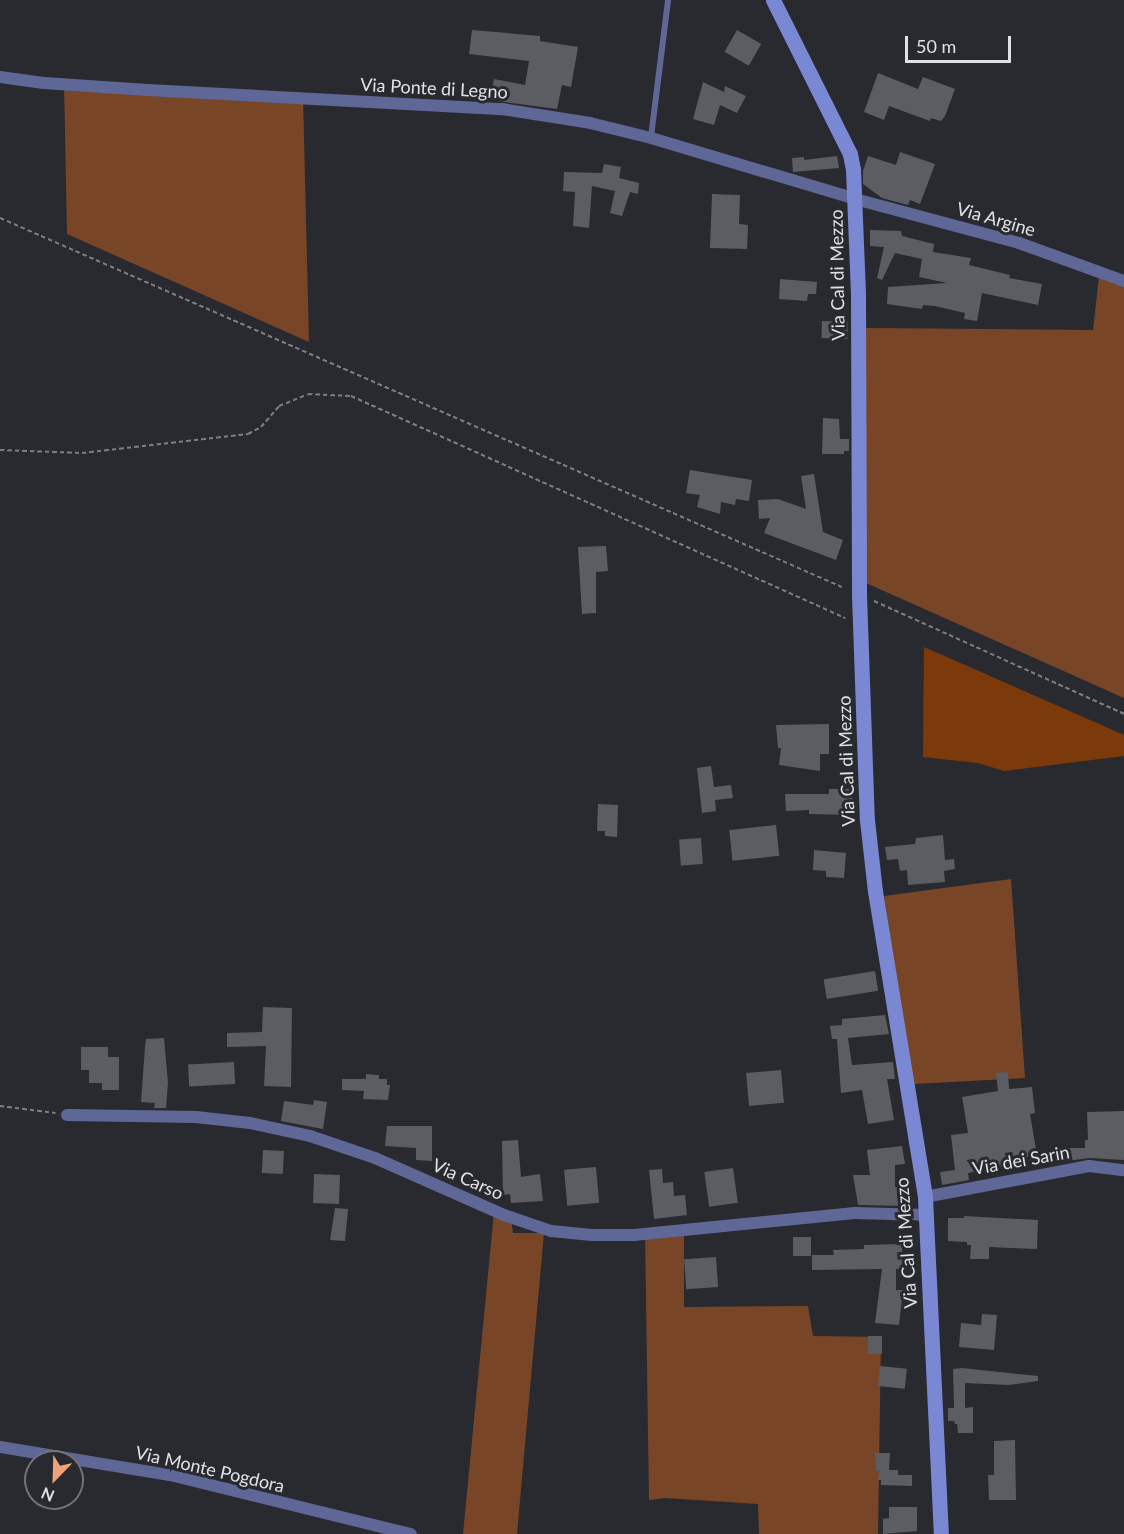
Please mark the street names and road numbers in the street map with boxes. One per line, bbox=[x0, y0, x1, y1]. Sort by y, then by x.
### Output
street label: Via Ponte di Legno bbox=[360, 73, 508, 103]
street label: Via Argine bbox=[954, 197, 1038, 241]
street label: Via Cal di Mezzo bbox=[825, 209, 849, 341]
street label: Via Cal di Mezzo bbox=[833, 695, 859, 827]
street label: Via dei Sarin bbox=[971, 1141, 1071, 1179]
street label: Via Carso bbox=[429, 1154, 507, 1204]
street label: Via Cal di Mezzo bbox=[891, 1177, 921, 1309]
street label: Via Monte Pogdora bbox=[133, 1441, 287, 1497]

